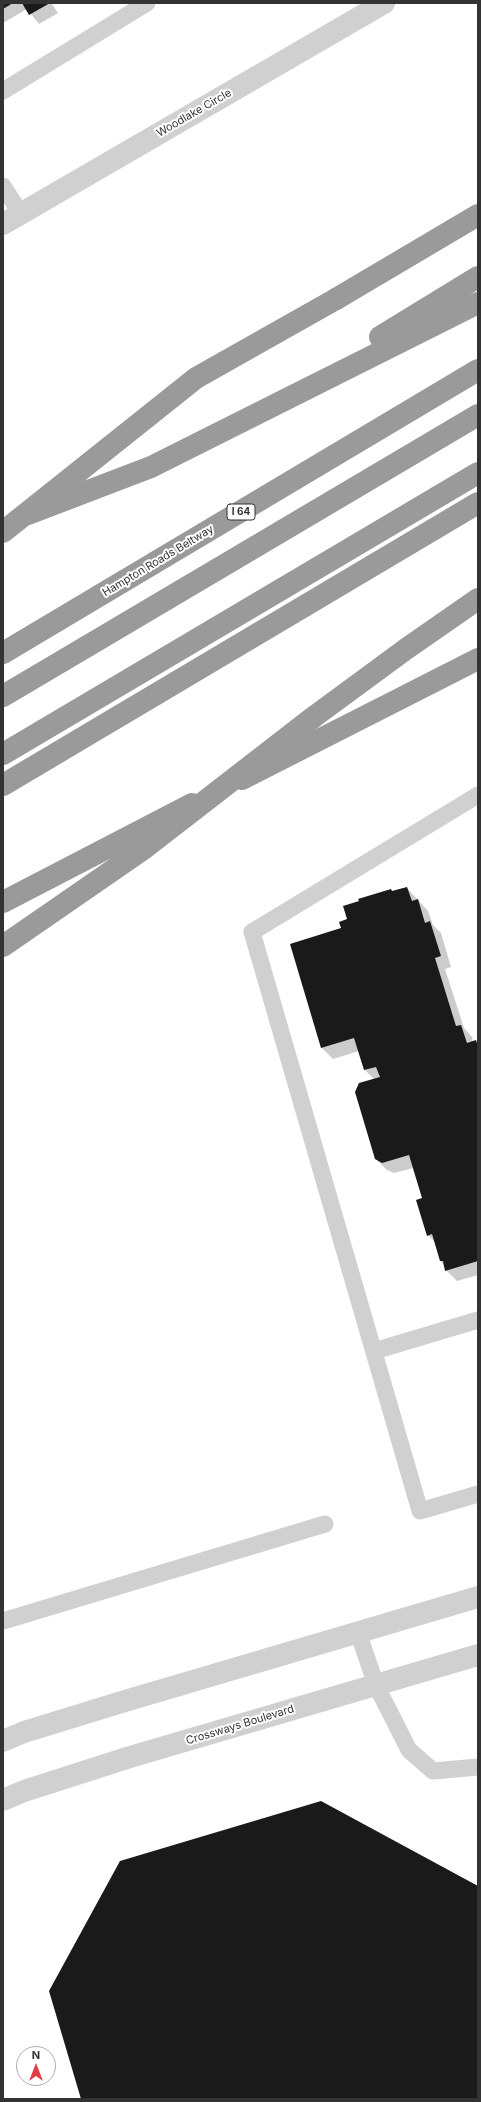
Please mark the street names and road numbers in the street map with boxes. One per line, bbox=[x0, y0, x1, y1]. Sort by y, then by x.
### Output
street label: Woodlake Circle bbox=[154, 86, 234, 140]
road number: I 64 bbox=[227, 504, 255, 520]
street label: Hampton Roads Beltway bbox=[100, 523, 216, 599]
street label: Crossways Boulevard bbox=[184, 1702, 296, 1748]

